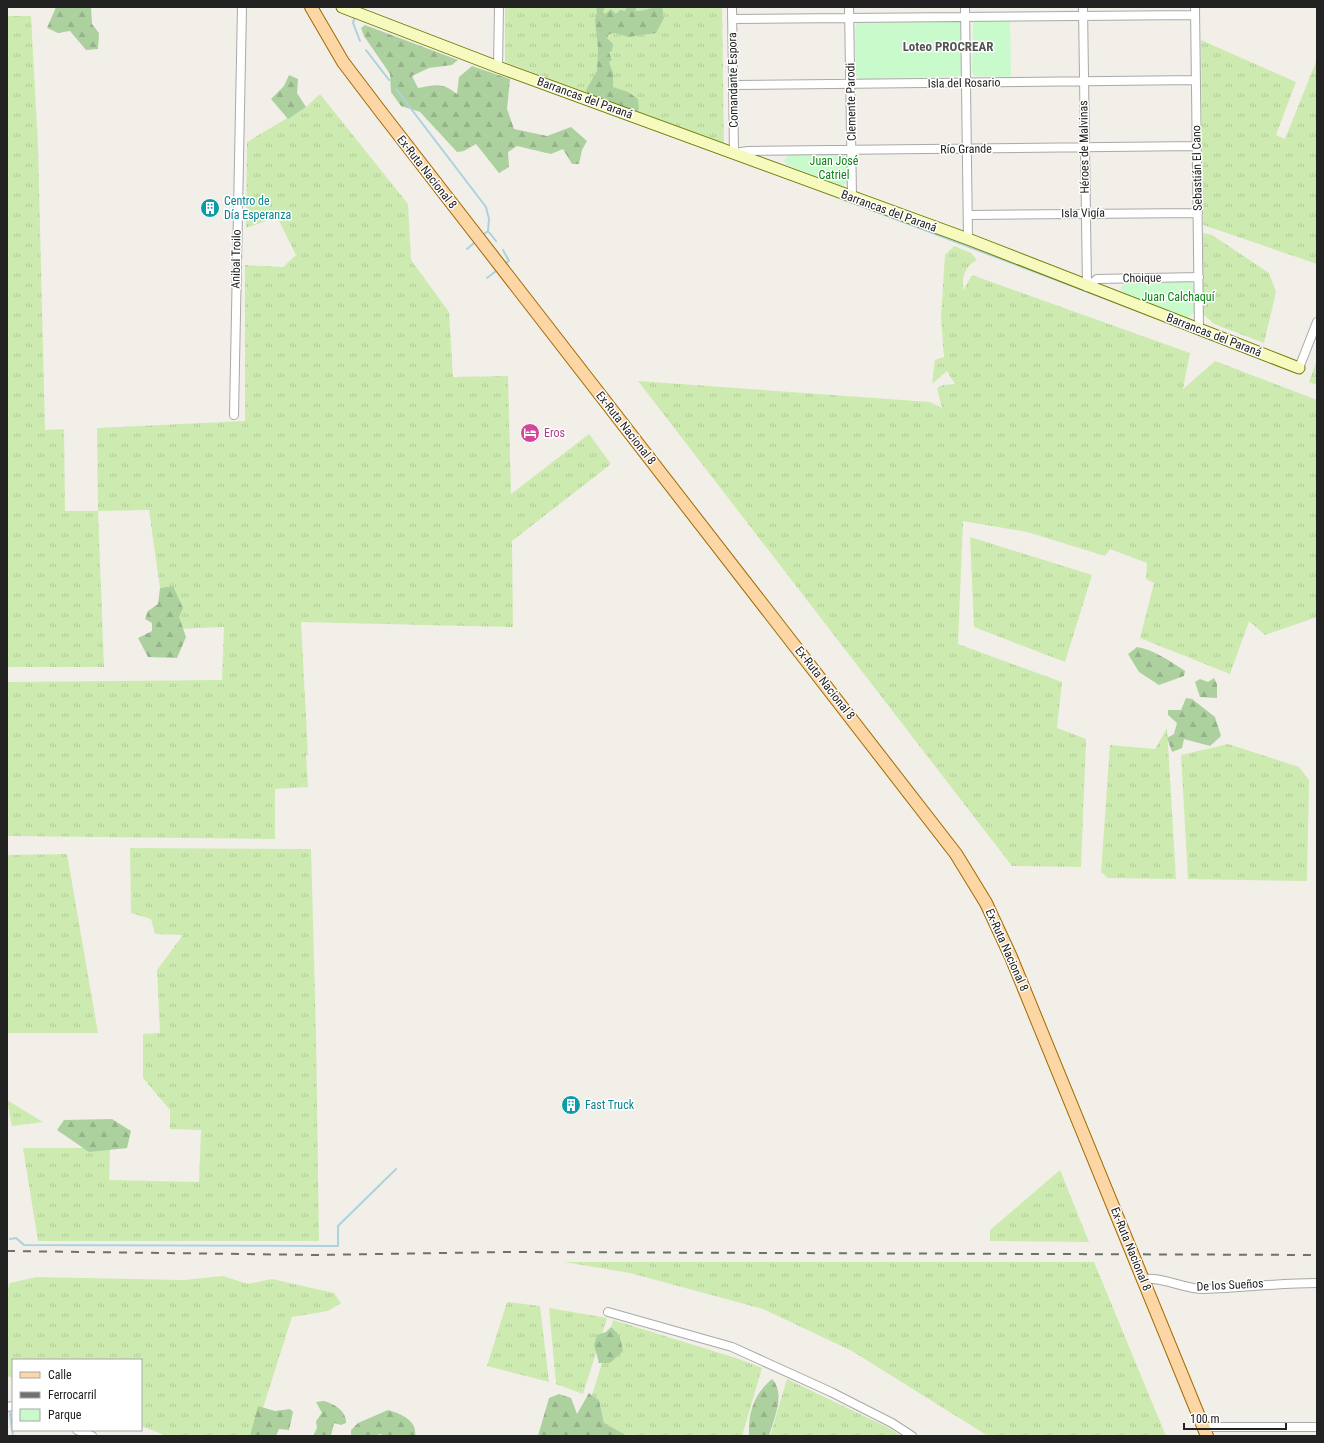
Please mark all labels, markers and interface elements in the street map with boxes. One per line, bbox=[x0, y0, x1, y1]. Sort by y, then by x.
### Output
street label: Comandante Espora bbox=[725, 32, 741, 128]
district label: Loteo PROCREAR bbox=[903, 39, 993, 54]
street label: Clemente Parodi bbox=[843, 63, 859, 141]
street label: Barrancas del Paraná bbox=[535, 74, 635, 122]
street label: Isla del Rosario bbox=[927, 75, 1001, 91]
street label: Héroes de Malvinas bbox=[1076, 100, 1092, 194]
street label: Sebastián El Cano bbox=[1189, 125, 1205, 211]
street label: Ex-Ruta Nacional 8 bbox=[394, 133, 460, 211]
street label: Río Grande bbox=[940, 142, 992, 156]
park label: Juan José Catriel bbox=[810, 154, 859, 182]
street label: Barrancas del Paraná bbox=[839, 187, 939, 235]
place label: Centro de Día Esperanza bbox=[224, 194, 291, 222]
building icon: Centro de Día Esperanza bbox=[199, 197, 221, 219]
street label: Isla Vigía bbox=[1061, 206, 1105, 220]
street label: Anibal Troilo bbox=[228, 229, 244, 289]
street label: Choique bbox=[1122, 271, 1162, 285]
park label: Juan Calchaquí bbox=[1142, 290, 1216, 304]
street label: Barrancas del Paraná bbox=[1165, 310, 1264, 360]
street label: Ex-Ruta Nacional 8 bbox=[593, 389, 659, 467]
hotel icon: Eros bbox=[519, 422, 541, 444]
place label: Eros bbox=[544, 426, 565, 440]
street label: Ex-Ruta Nacional 8 bbox=[792, 644, 858, 722]
street label: Ex-Ruta Nacional 8 bbox=[983, 907, 1032, 994]
building icon: Fast Truck bbox=[560, 1094, 582, 1116]
place label: Fast Truck bbox=[585, 1098, 635, 1112]
street label: Ex-Ruta Nacional 8 bbox=[1108, 1205, 1154, 1293]
street label: De los Sueños bbox=[1196, 1276, 1264, 1294]
legend bbox=[12, 1359, 142, 1431]
text: Calle bbox=[48, 1368, 72, 1382]
text: Ferrocarril bbox=[48, 1388, 97, 1402]
scale bar bbox=[1184, 1405, 1286, 1431]
text: Parque bbox=[48, 1408, 82, 1422]
text: 100 m bbox=[1190, 1412, 1220, 1426]

